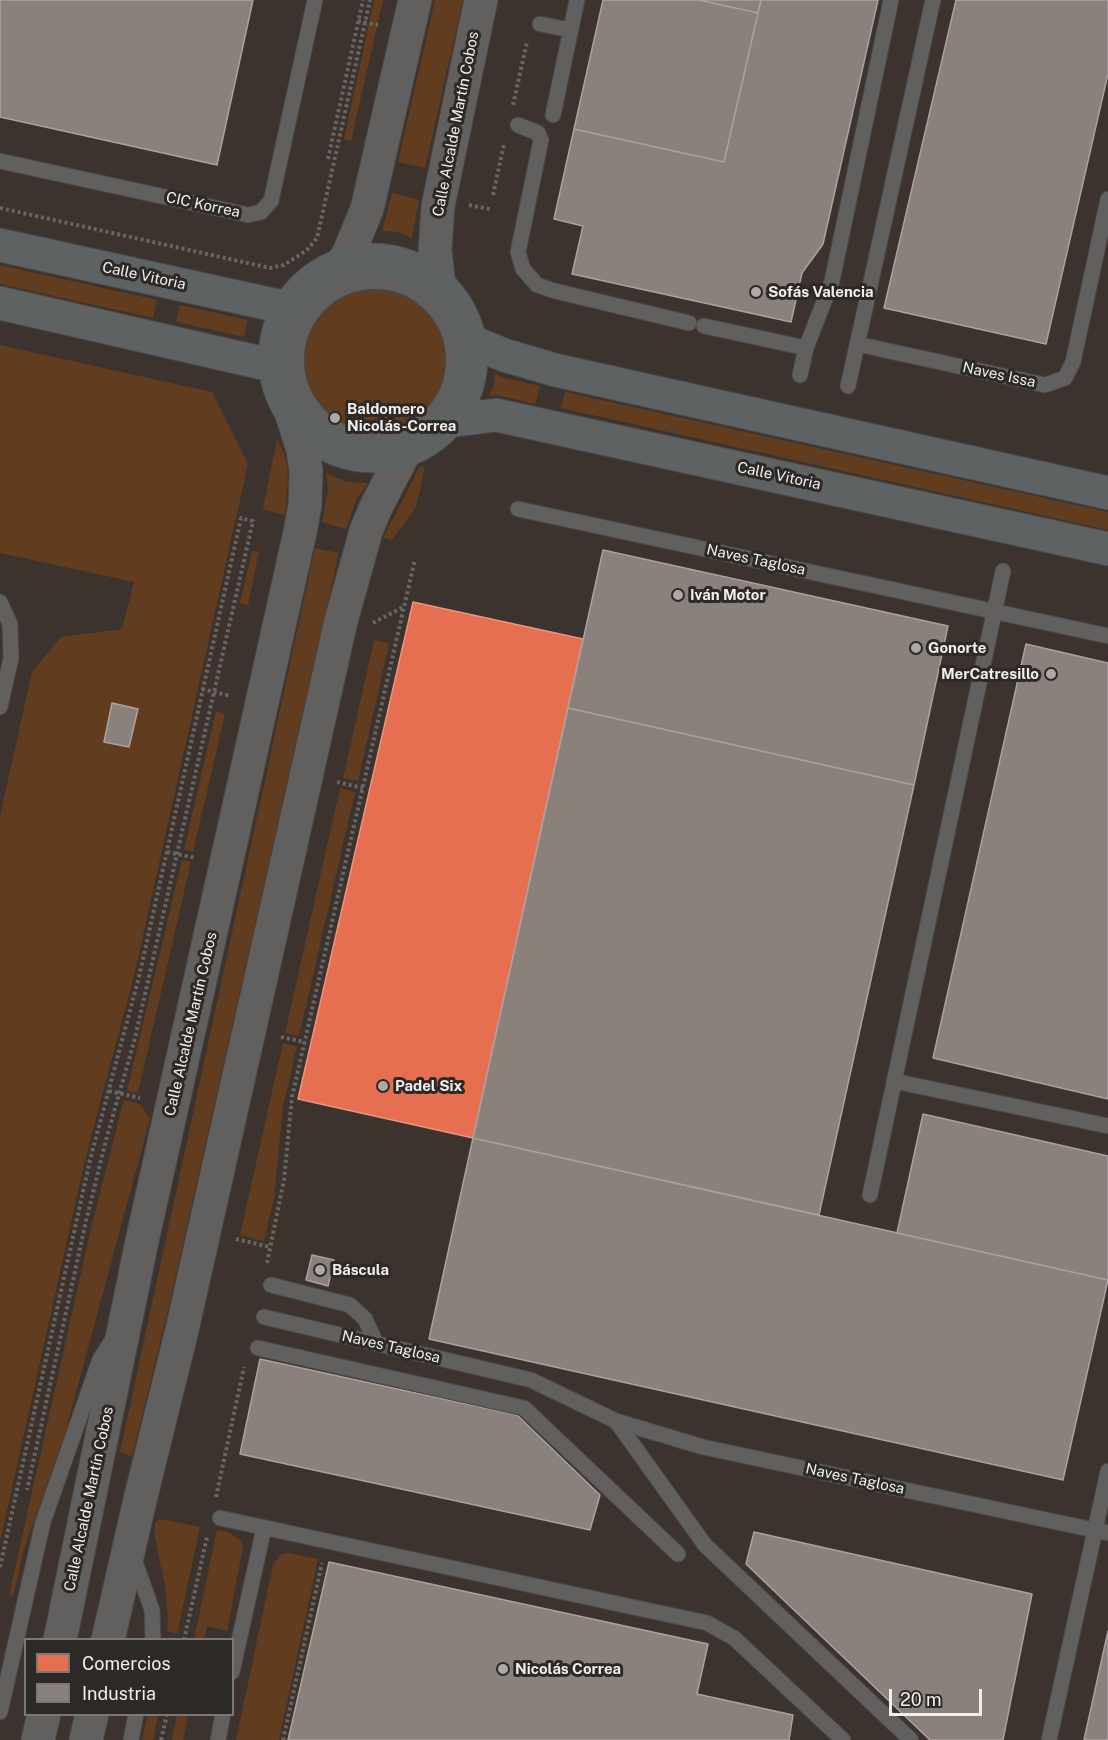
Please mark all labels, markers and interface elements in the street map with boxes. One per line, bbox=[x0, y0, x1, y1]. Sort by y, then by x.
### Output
street label: Calle Alcalde Martín Cobos bbox=[429, 30, 483, 218]
street label: CIC Korrea bbox=[164, 188, 242, 222]
street label: Calle Vitoria bbox=[101, 258, 187, 294]
place label: Sofás Valencia bbox=[768, 283, 874, 301]
marker: Sofás Valencia bbox=[749, 285, 763, 299]
street label: Naves Issa bbox=[961, 358, 1037, 392]
place label: Baldomero Nicolás-Correa bbox=[347, 400, 456, 435]
marker: Baldomero Nicolás-Correa bbox=[328, 411, 342, 425]
street label: Calle Vitoria bbox=[736, 458, 822, 494]
street label: Naves Taglosa bbox=[705, 541, 807, 579]
place label: Iván Motor bbox=[690, 586, 766, 604]
marker: Iván Motor bbox=[671, 588, 685, 602]
place label: Gonorte bbox=[928, 639, 986, 657]
marker: Gonorte bbox=[909, 641, 923, 655]
place label: MerCatresillo bbox=[941, 665, 1039, 683]
marker: MerCatresillo bbox=[1044, 667, 1058, 681]
street label: Calle Alcalde Martín Cobos bbox=[161, 930, 221, 1118]
place label: Padel Six bbox=[395, 1077, 462, 1095]
marker: Padel Six bbox=[376, 1079, 390, 1093]
place label: Báscula bbox=[332, 1261, 389, 1279]
marker: Báscula bbox=[313, 1263, 327, 1277]
street label: Naves Taglosa bbox=[340, 1327, 442, 1367]
street label: Calle Alcalde Martín Cobos bbox=[61, 1405, 117, 1593]
street label: Naves Taglosa bbox=[804, 1460, 906, 1498]
legend bbox=[24, 1638, 234, 1716]
text: Comercios bbox=[82, 1653, 171, 1674]
place label: Nicolás Correa bbox=[515, 1660, 621, 1678]
marker: Nicolás Correa bbox=[496, 1662, 510, 1676]
scale bar bbox=[892, 1677, 985, 1715]
text: Industria bbox=[82, 1683, 156, 1704]
text: 20 m bbox=[900, 1689, 942, 1710]

